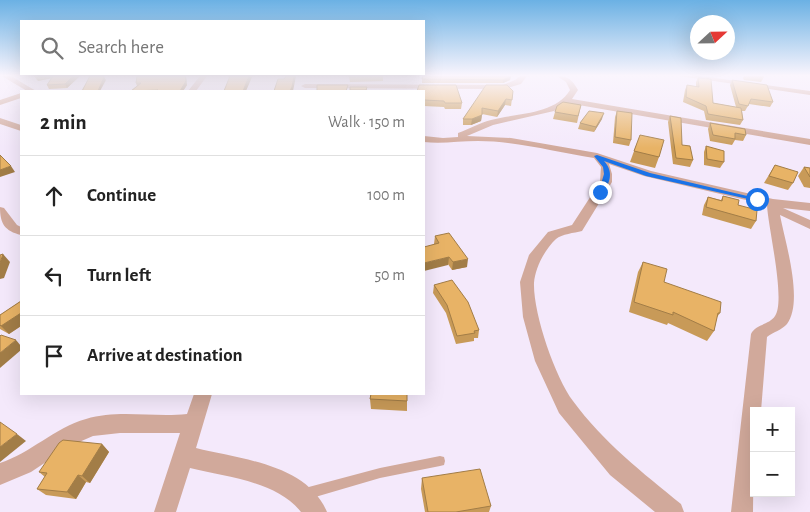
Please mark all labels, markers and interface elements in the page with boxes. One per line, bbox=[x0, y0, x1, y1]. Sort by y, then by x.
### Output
north arrow bbox=[690, 15, 735, 60]
search box bbox=[20, 20, 425, 75]
icon: search bbox=[38, 34, 66, 62]
text: Search here bbox=[78, 38, 164, 57]
text: 2 min bbox=[40, 112, 87, 133]
text: Walk · 150 m bbox=[328, 114, 405, 130]
route end bbox=[589, 181, 612, 204]
icon: ahead bbox=[40, 182, 68, 210]
text: Continue bbox=[87, 186, 156, 205]
text: 100 m bbox=[367, 187, 405, 203]
route start bbox=[746, 188, 769, 211]
icon: left bbox=[40, 262, 68, 290]
text: Turn left bbox=[87, 266, 151, 285]
text: 50 m bbox=[374, 267, 405, 283]
icon: arrive bbox=[40, 342, 68, 370]
text: Arrive at destination bbox=[87, 346, 243, 365]
map controls bbox=[750, 407, 795, 497]
button: + bbox=[750, 407, 795, 452]
button: − bbox=[750, 452, 795, 497]

